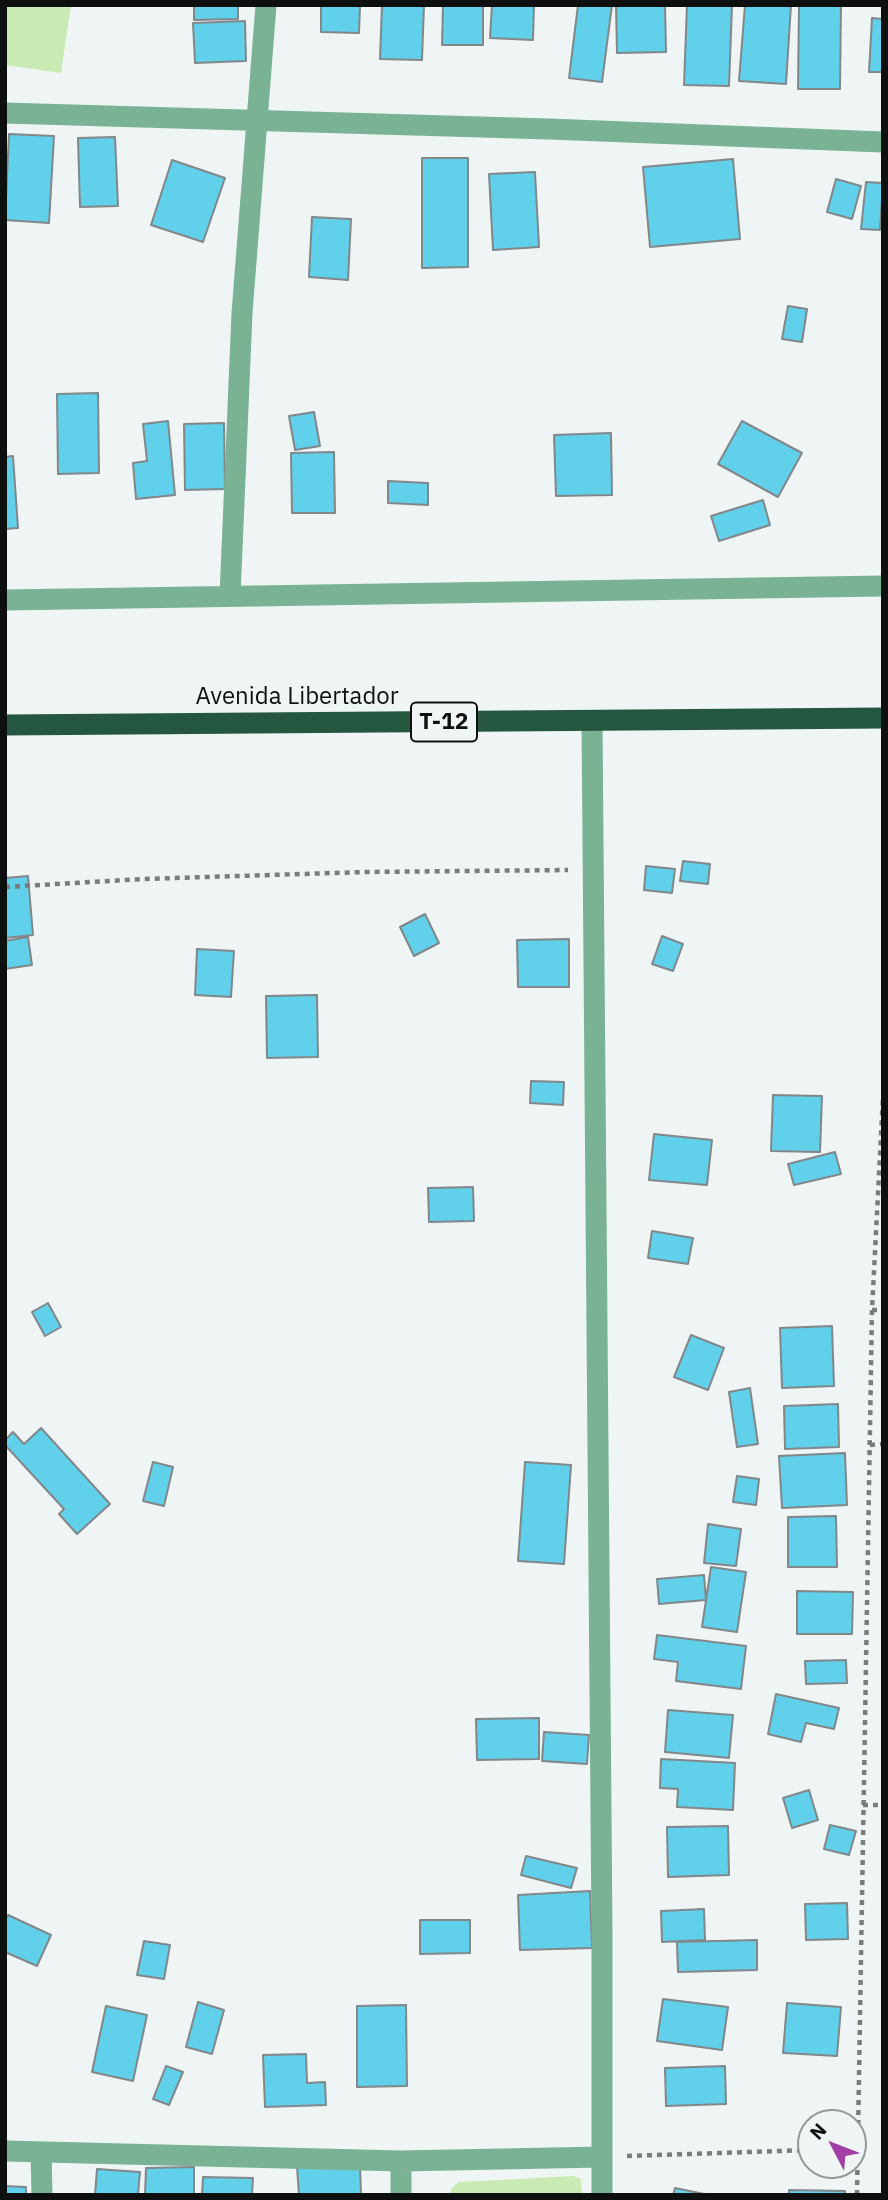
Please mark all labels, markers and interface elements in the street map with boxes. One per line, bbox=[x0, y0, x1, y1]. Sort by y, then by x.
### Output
street label: Avenida Libertador bbox=[195, 683, 399, 711]
road number: T-12 bbox=[411, 702, 477, 742]
north arrow bbox=[797, 2109, 867, 2179]
text: N bbox=[804, 2118, 831, 2144]

